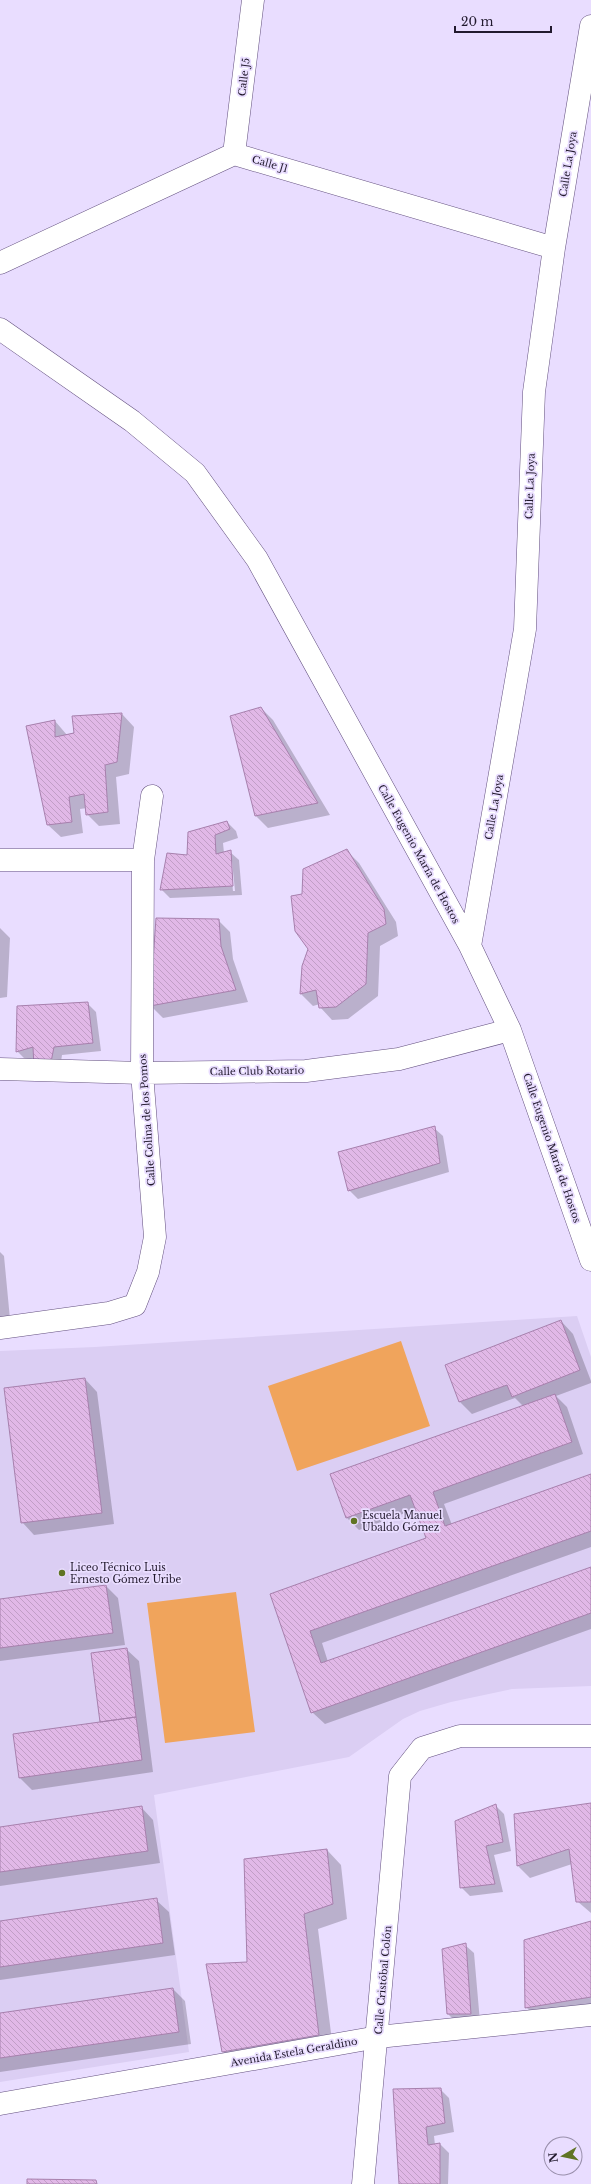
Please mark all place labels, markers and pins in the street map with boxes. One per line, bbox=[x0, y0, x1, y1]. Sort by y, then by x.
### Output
place label: Escuela Manuel Ubaldo Gómez bbox=[362, 1509, 442, 1534]
marker: Escuela Manuel Ubaldo Gómez bbox=[349, 1516, 359, 1526]
place label: Liceo Técnico Luis Ernesto Gómez Uribe bbox=[70, 1561, 182, 1586]
marker: Liceo Técnico Luis Ernesto Gómez Uribe bbox=[57, 1568, 67, 1578]

